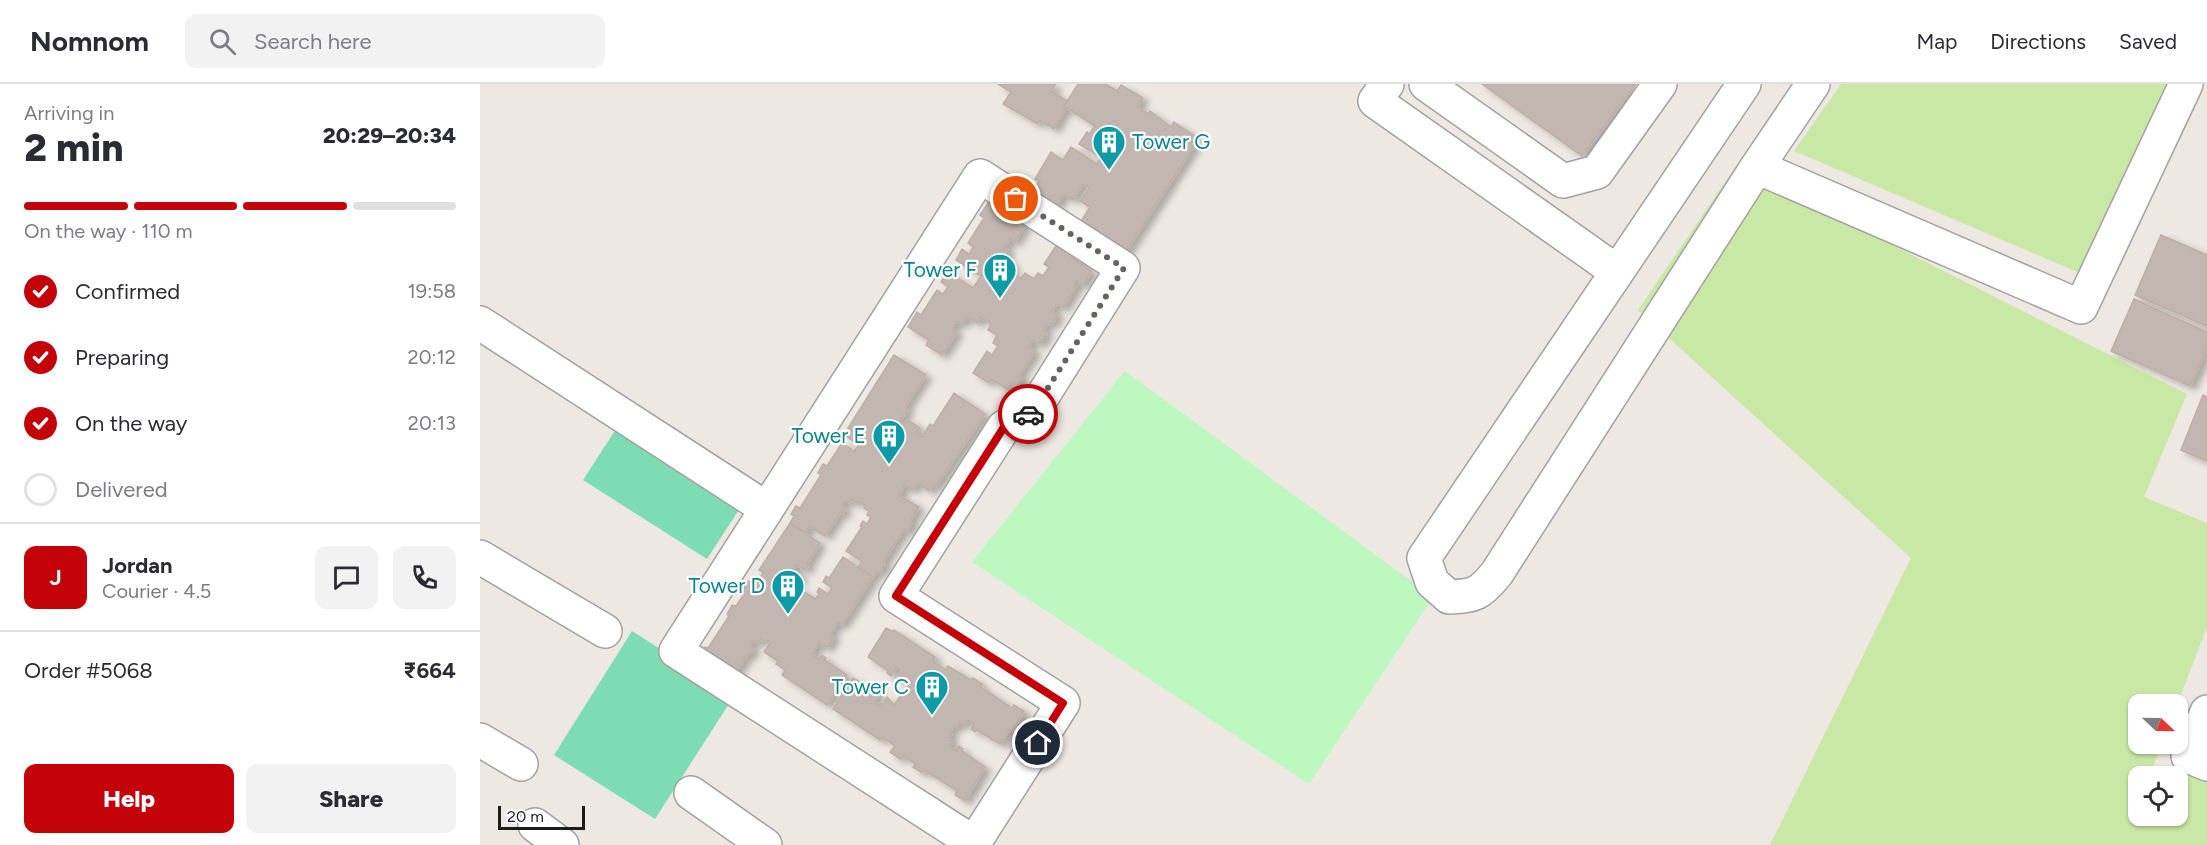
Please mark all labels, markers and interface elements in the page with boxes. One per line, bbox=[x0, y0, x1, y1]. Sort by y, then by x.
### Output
search box bbox=[185, 14, 605, 68]
text: Nomnom bbox=[30, 24, 149, 58]
icon: search bbox=[206, 25, 239, 58]
text: Search here bbox=[254, 28, 371, 55]
text: Map bbox=[1916, 29, 1957, 54]
text: Directions bbox=[1990, 29, 2086, 54]
text: Saved bbox=[2119, 29, 2177, 54]
text: Arriving in bbox=[24, 101, 114, 125]
text: 20:29–20:34 bbox=[323, 122, 456, 149]
text: 2 min bbox=[24, 124, 124, 171]
building icon: Tower G bbox=[1091, 124, 1127, 171]
place label: Tower G bbox=[1132, 129, 1210, 154]
pin bbox=[990, 173, 1041, 224]
icon: bag bbox=[999, 182, 1032, 215]
text: On the way · 110 m bbox=[24, 219, 192, 243]
building icon: Tower F bbox=[982, 252, 1018, 299]
place label: Tower F bbox=[903, 257, 977, 282]
icon: check bbox=[24, 275, 57, 308]
text: Confirmed bbox=[75, 278, 180, 305]
text: 19:58 bbox=[408, 279, 456, 303]
icon: check bbox=[24, 341, 57, 374]
text: Preparing bbox=[75, 344, 169, 371]
text: 20:12 bbox=[408, 345, 456, 369]
courier bbox=[998, 384, 1058, 444]
icon: car bbox=[1012, 398, 1045, 431]
icon: check bbox=[24, 407, 57, 440]
text: On the way bbox=[75, 410, 187, 437]
text: 20:13 bbox=[408, 411, 456, 435]
building icon: Tower E bbox=[871, 418, 907, 465]
place label: Tower E bbox=[791, 423, 866, 448]
text: Delivered bbox=[75, 476, 168, 503]
button: chat bbox=[315, 546, 378, 609]
button: phone bbox=[393, 546, 456, 609]
text: Jordan bbox=[102, 552, 173, 579]
text: J bbox=[49, 564, 62, 591]
building icon: Tower D bbox=[770, 568, 806, 615]
place label: Tower D bbox=[688, 573, 765, 598]
text: Courier · 4.5 bbox=[102, 579, 211, 603]
text: Order #5068 bbox=[24, 657, 153, 684]
text: ₹664 bbox=[403, 657, 456, 684]
building icon: Tower C bbox=[914, 669, 950, 716]
place label: Tower C bbox=[832, 674, 909, 699]
north arrow bbox=[2128, 694, 2188, 754]
map controls bbox=[2128, 694, 2188, 826]
pin bbox=[1012, 717, 1063, 768]
icon: home bbox=[1021, 726, 1054, 759]
button: Help bbox=[24, 764, 234, 833]
button: Share bbox=[246, 764, 456, 833]
button: locate bbox=[2128, 766, 2188, 826]
scale bar bbox=[498, 803, 585, 830]
text: 20 m bbox=[507, 807, 544, 826]

